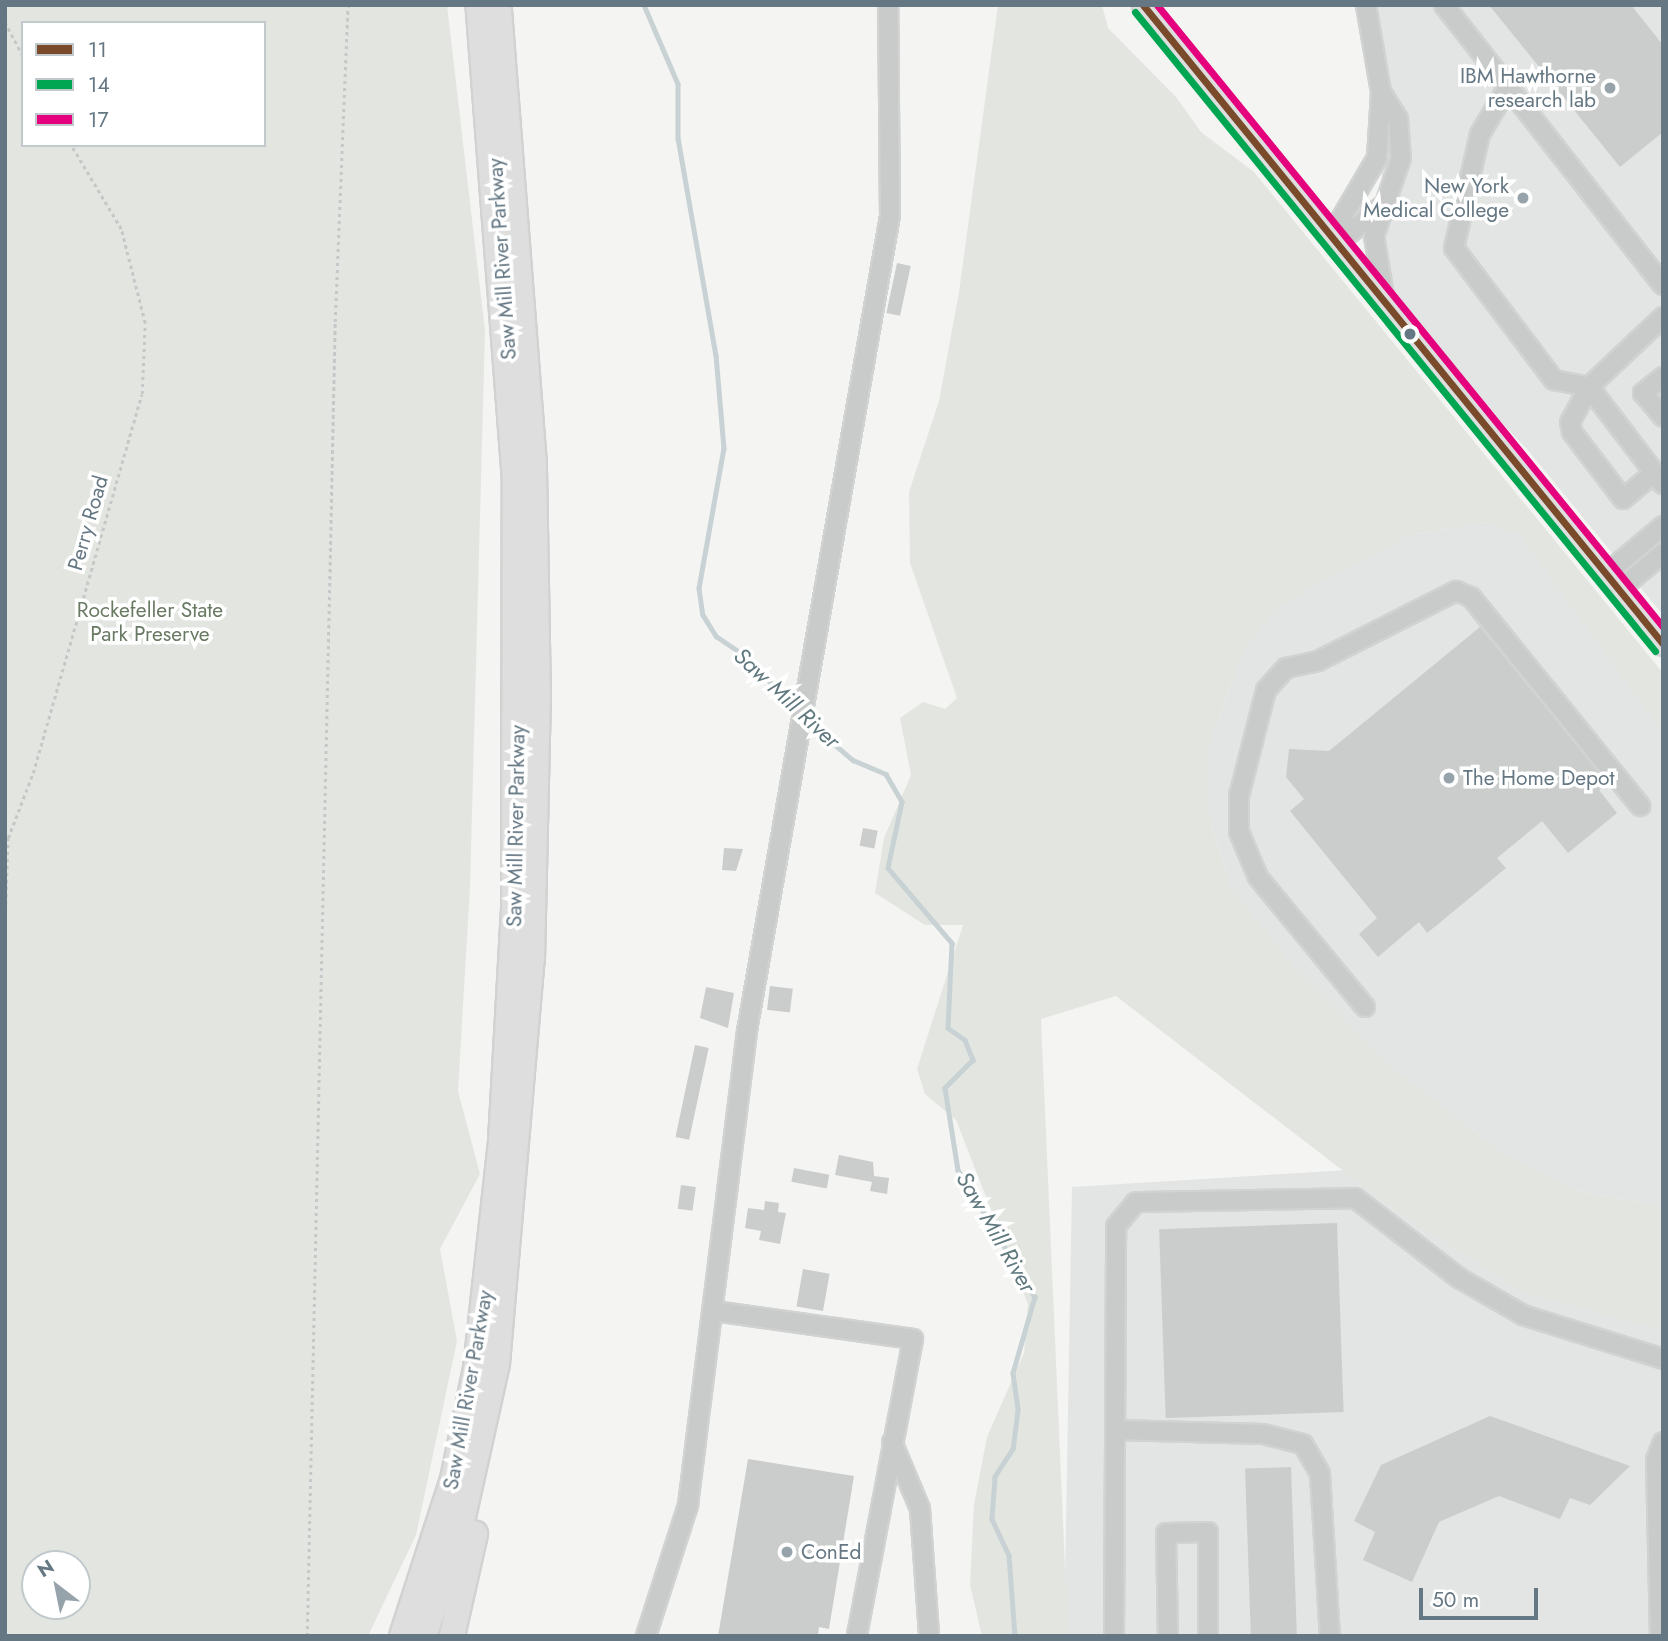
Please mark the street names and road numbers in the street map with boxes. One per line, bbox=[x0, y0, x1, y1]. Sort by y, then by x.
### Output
street label: Saw Mill River Parkway bbox=[482, 157, 522, 361]
street label: Perry Road bbox=[62, 473, 114, 573]
street label: Saw Mill River Parkway bbox=[502, 725, 530, 927]
street label: Saw Mill River Parkway bbox=[438, 1288, 498, 1492]

